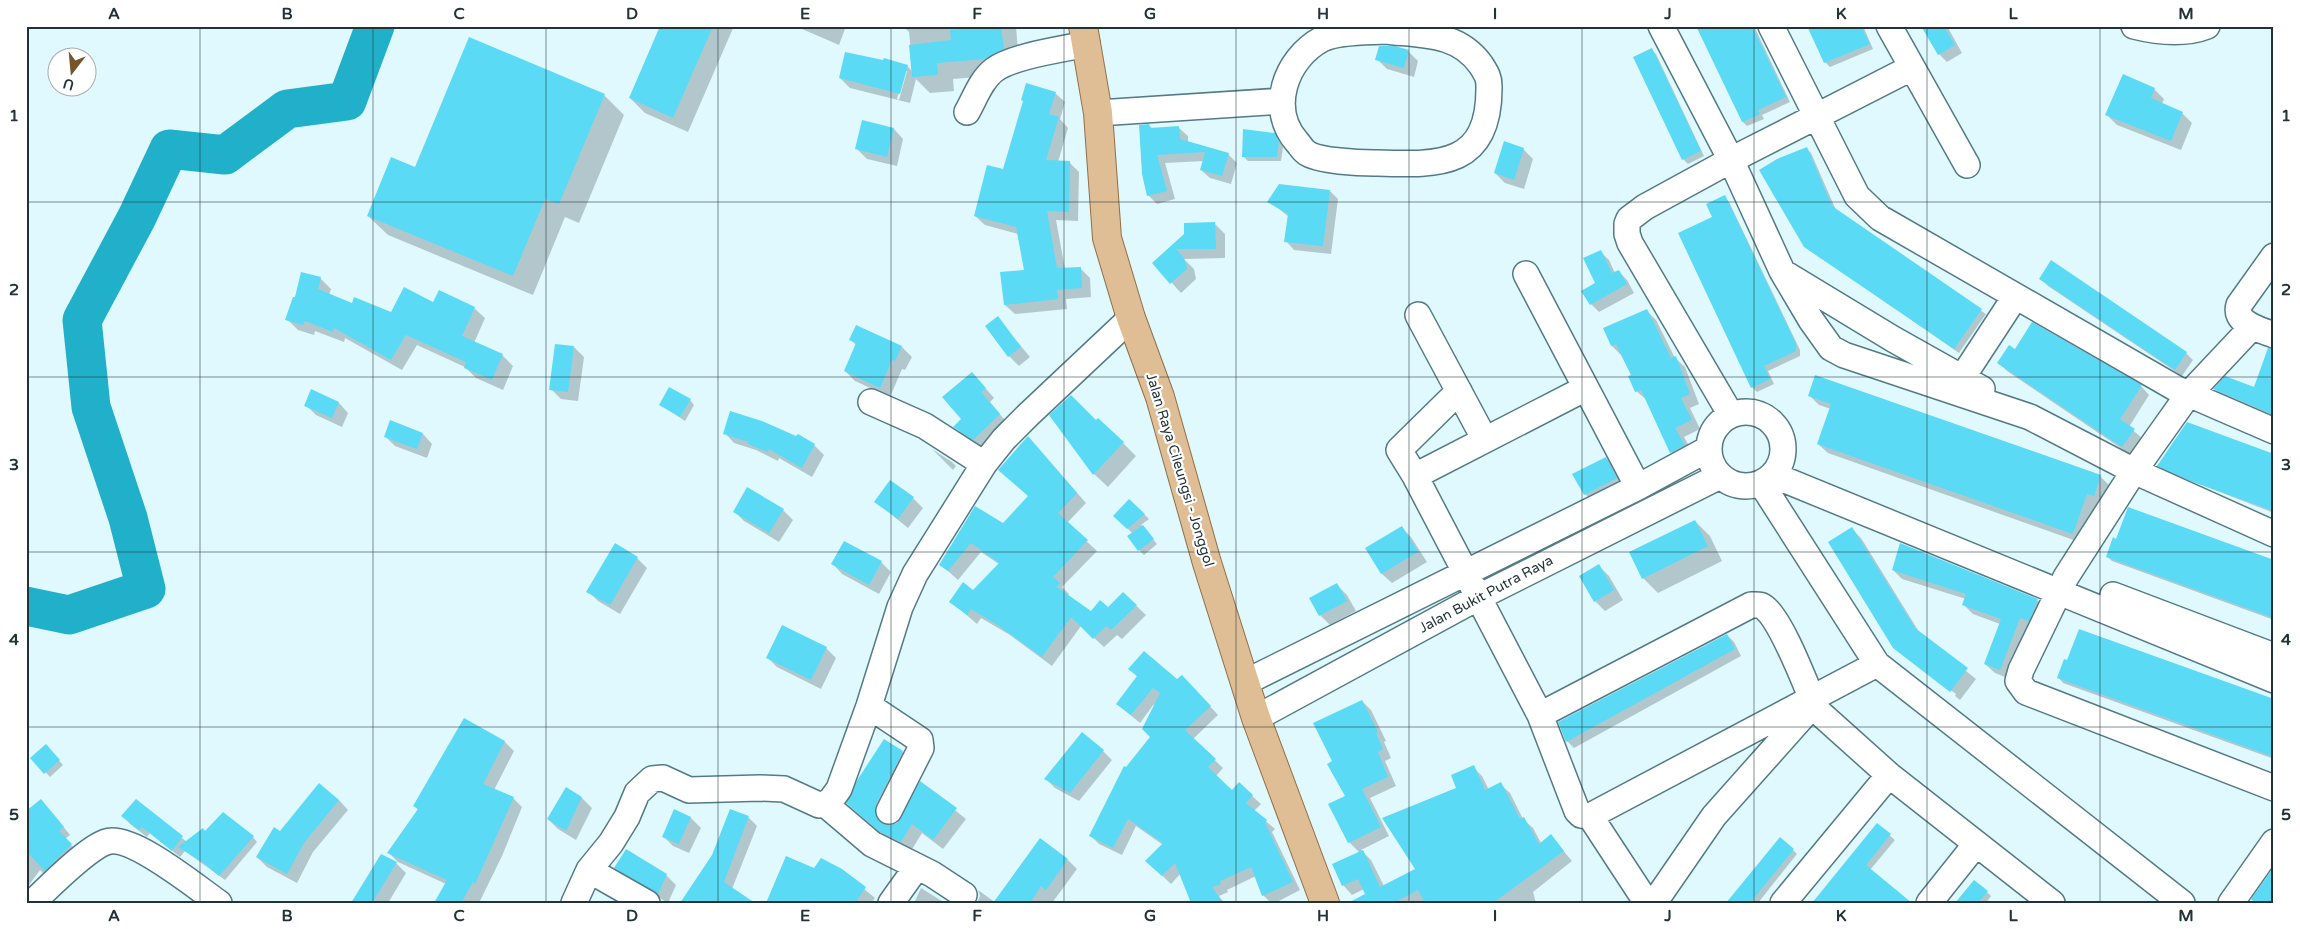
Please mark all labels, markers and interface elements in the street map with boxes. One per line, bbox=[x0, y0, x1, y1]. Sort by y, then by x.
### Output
text: A bbox=[108, 4, 120, 24]
text: B bbox=[281, 4, 293, 24]
text: C bbox=[453, 4, 465, 24]
text: D bbox=[626, 4, 638, 24]
text: E bbox=[800, 4, 810, 24]
text: F bbox=[972, 4, 982, 24]
text: G bbox=[1144, 4, 1156, 24]
text: H bbox=[1317, 4, 1329, 24]
text: I bbox=[1493, 4, 1497, 24]
text: J bbox=[1663, 4, 1672, 24]
text: K bbox=[1836, 4, 1847, 24]
text: L bbox=[2008, 4, 2018, 24]
text: M bbox=[2178, 4, 2194, 24]
north arrow bbox=[48, 48, 98, 98]
text: U bbox=[61, 74, 76, 94]
text: 1 bbox=[9, 106, 19, 126]
text: 1 bbox=[2281, 106, 2291, 126]
text: 2 bbox=[9, 280, 19, 300]
text: 2 bbox=[2281, 280, 2291, 300]
street label: Jalan Raya Cileungsi - Jonggol bbox=[1142, 371, 1218, 569]
text: 3 bbox=[9, 455, 19, 475]
text: 3 bbox=[2281, 455, 2291, 475]
street label: Jalan Bukit Putra Raya bbox=[1416, 551, 1556, 637]
text: 4 bbox=[9, 630, 19, 650]
text: 4 bbox=[2281, 630, 2291, 650]
text: 5 bbox=[9, 805, 19, 825]
text: 5 bbox=[2281, 805, 2291, 825]
text: A bbox=[108, 906, 120, 926]
text: B bbox=[281, 906, 293, 926]
text: C bbox=[453, 906, 465, 926]
text: D bbox=[626, 906, 638, 926]
text: E bbox=[800, 906, 810, 926]
text: F bbox=[972, 906, 982, 926]
text: G bbox=[1144, 906, 1156, 926]
text: H bbox=[1317, 906, 1329, 926]
text: I bbox=[1493, 906, 1497, 926]
text: J bbox=[1663, 906, 1672, 926]
text: K bbox=[1836, 906, 1847, 926]
text: L bbox=[2008, 906, 2018, 926]
text: M bbox=[2178, 906, 2194, 926]

